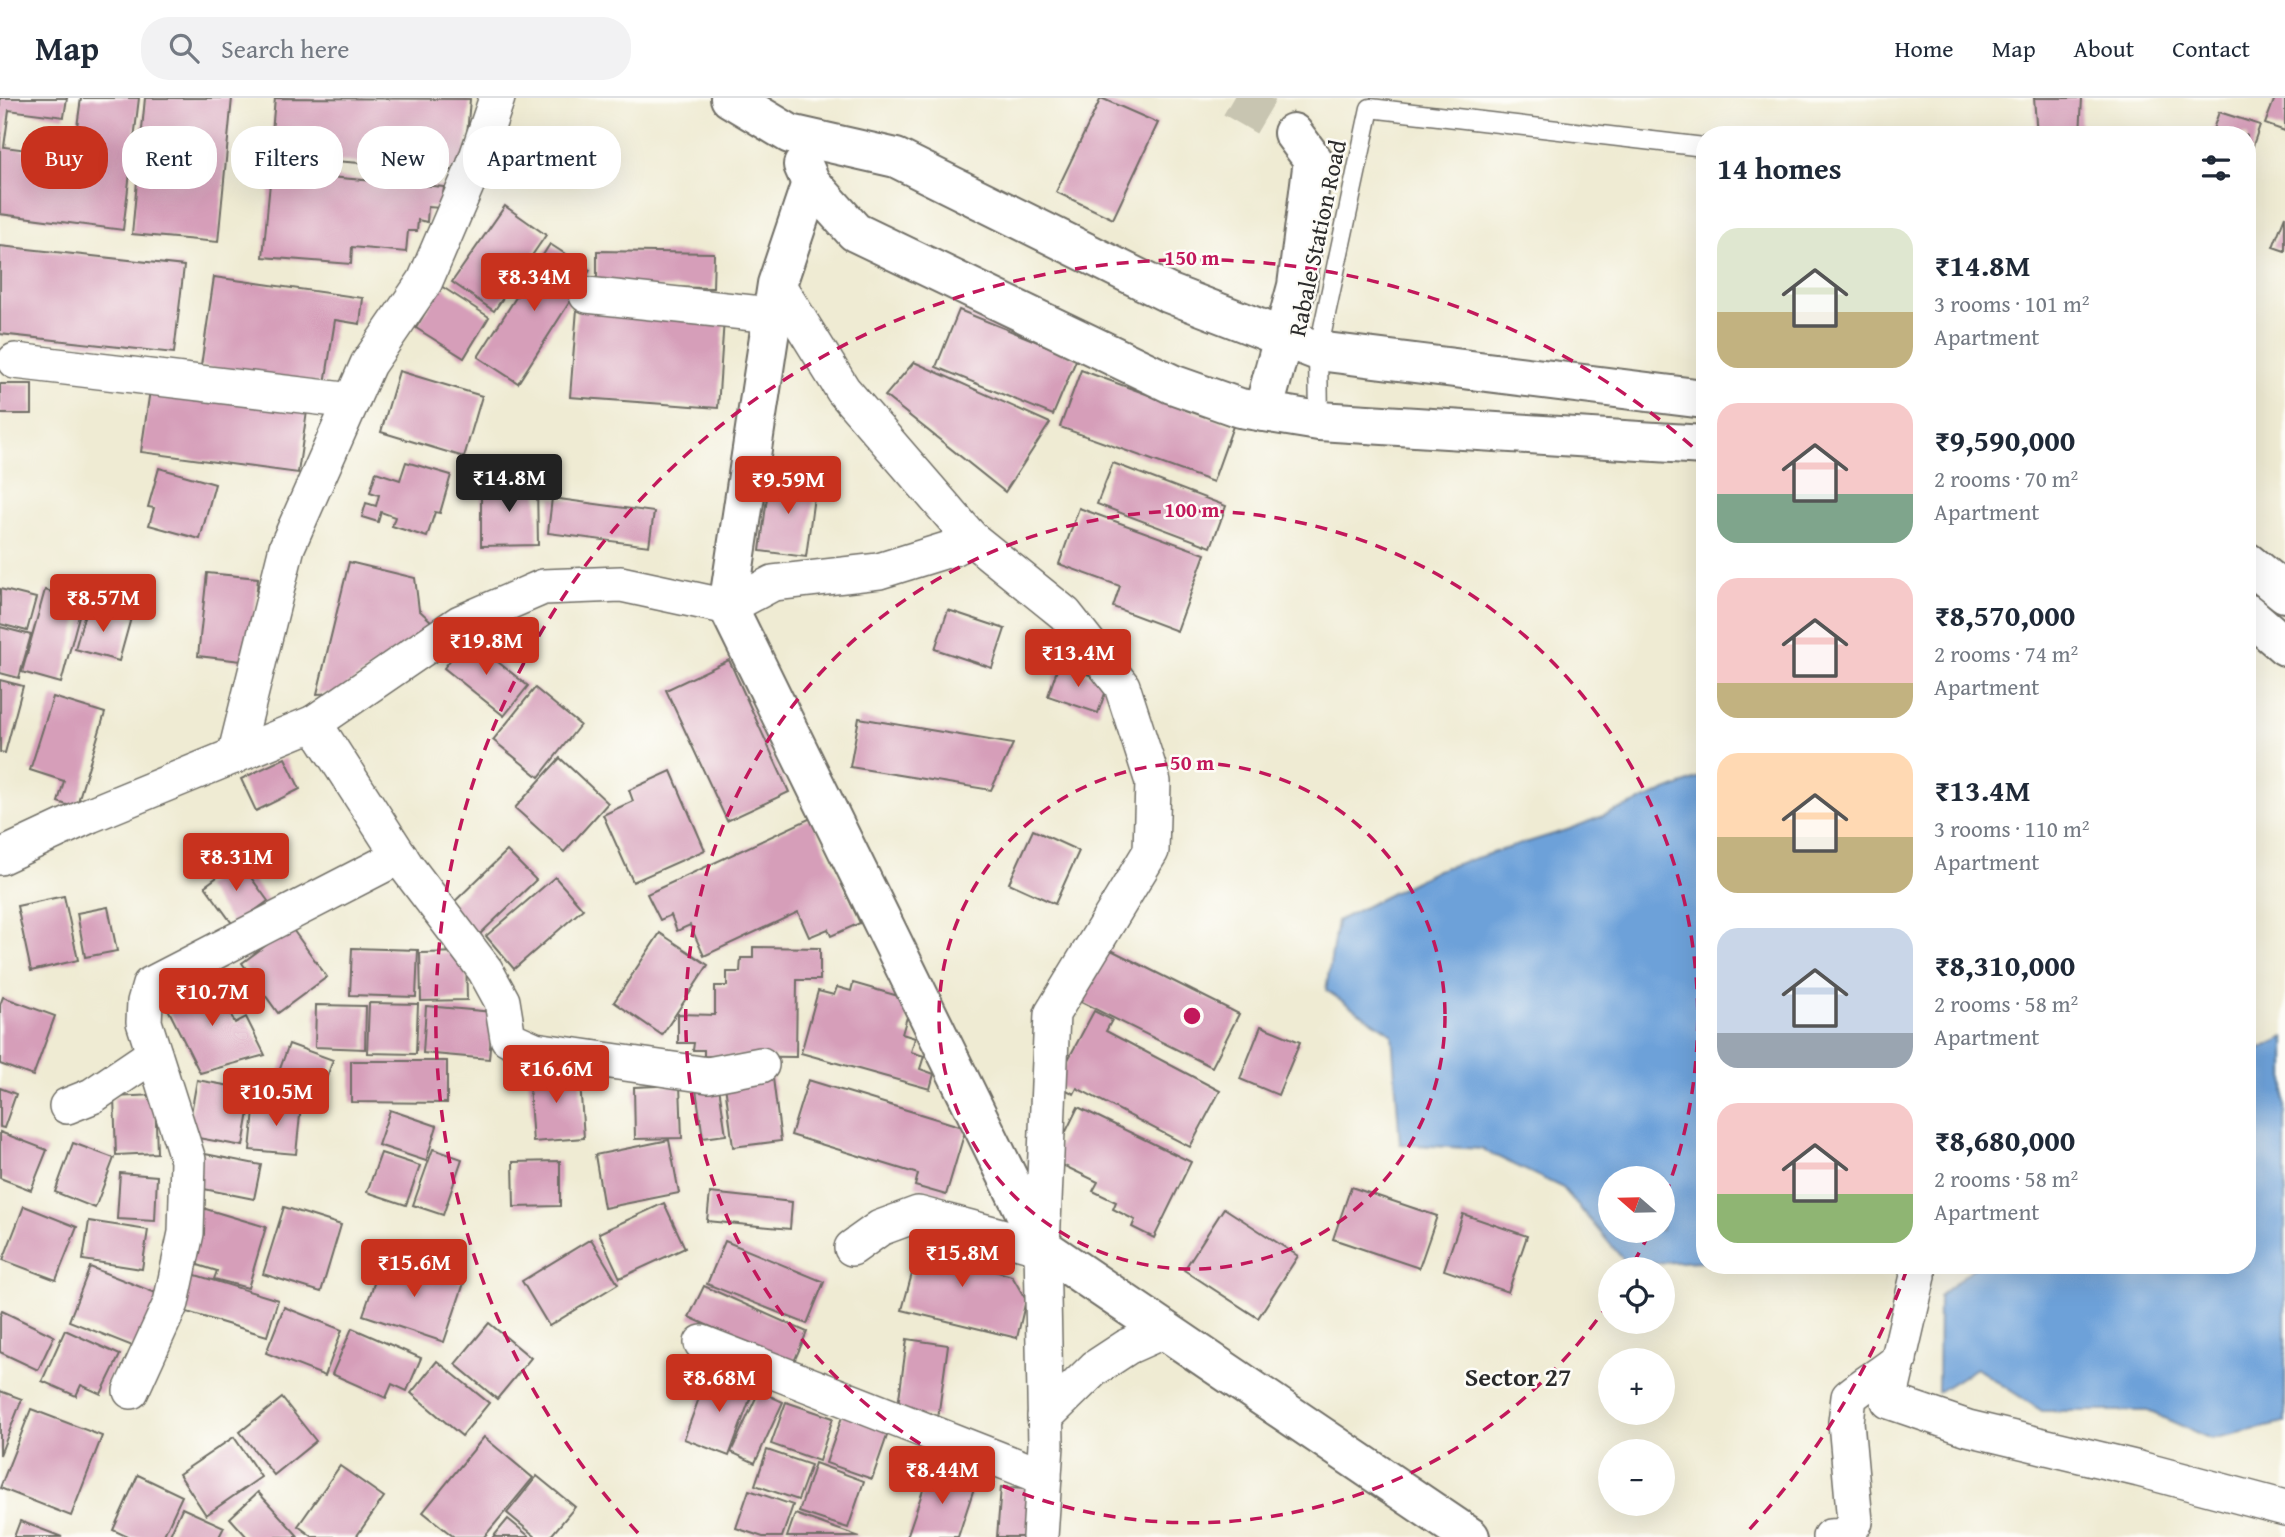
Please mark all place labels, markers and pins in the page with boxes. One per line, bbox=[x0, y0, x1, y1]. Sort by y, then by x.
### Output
pin: ₹8.34M bbox=[477, 254, 591, 313]
pin: ₹14.8M bbox=[452, 454, 566, 514]
pin: ₹9.59M bbox=[731, 456, 845, 516]
pin: ₹8.57M bbox=[46, 574, 160, 634]
pin: ₹19.8M bbox=[429, 618, 543, 677]
pin: ₹13.4M bbox=[1021, 630, 1135, 689]
pin: ₹8.31M bbox=[179, 834, 293, 893]
pin: ₹10.7M bbox=[155, 968, 269, 1028]
centre of rings bbox=[1180, 1004, 1204, 1028]
pin: ₹16.6M bbox=[499, 1046, 613, 1105]
pin: ₹10.5M bbox=[219, 1068, 333, 1128]
pin: ₹15.8M bbox=[905, 1230, 1019, 1289]
pin: ₹15.6M bbox=[357, 1240, 471, 1299]
pin: ₹8.68M bbox=[662, 1354, 776, 1414]
pin: ₹8.44M bbox=[885, 1446, 999, 1506]

